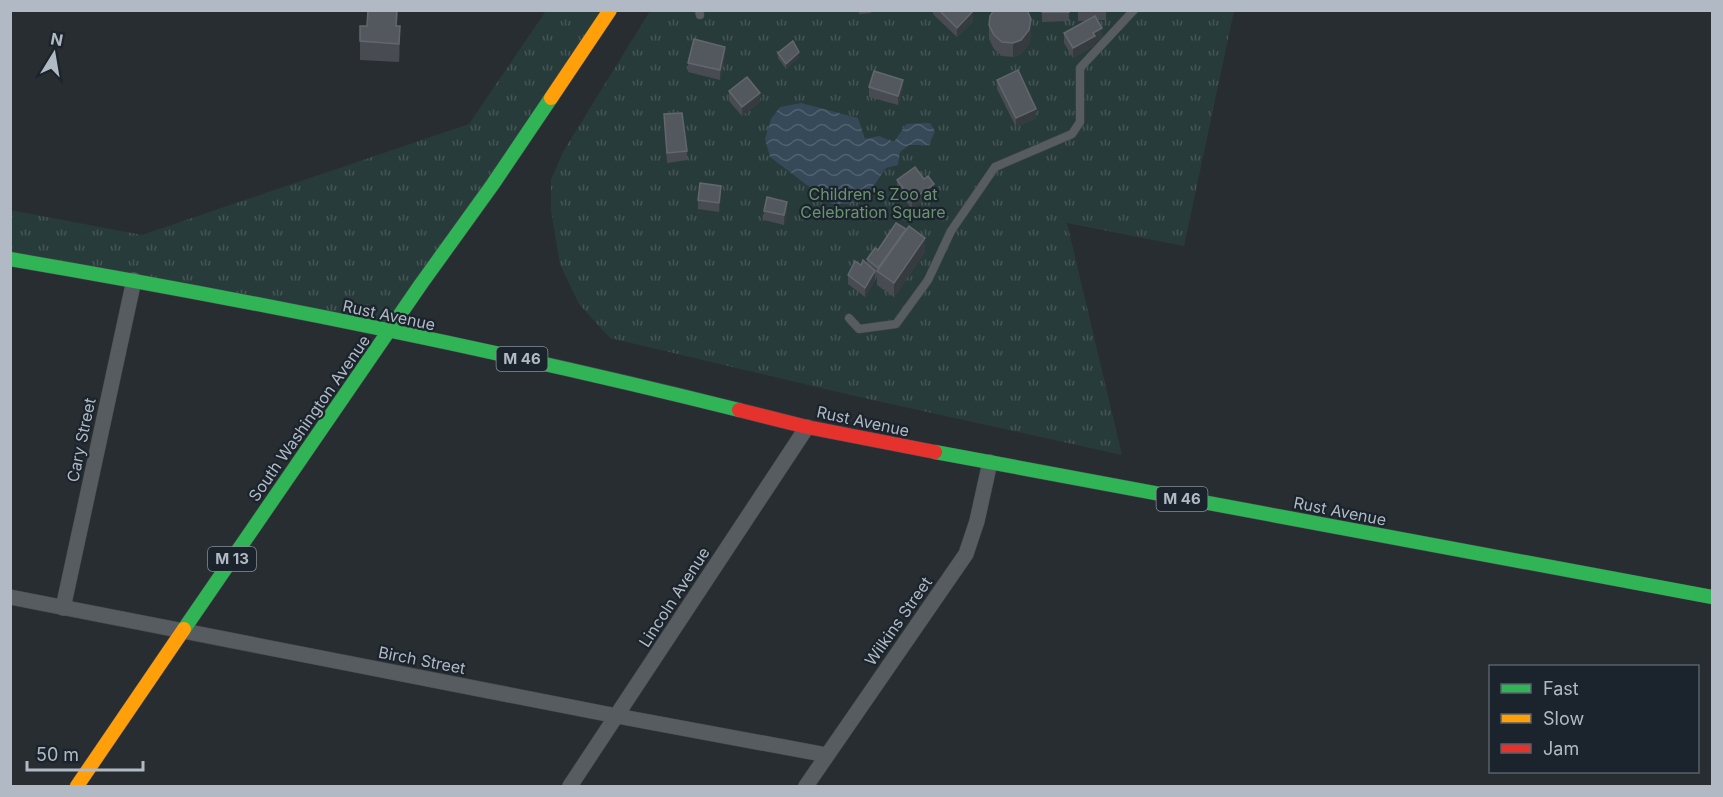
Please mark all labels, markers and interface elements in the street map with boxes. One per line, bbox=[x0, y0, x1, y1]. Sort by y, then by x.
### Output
north arrow bbox=[24, 24, 84, 84]
text: N bbox=[49, 28, 65, 50]
park label: Children's Zoo at Celebration Square bbox=[800, 184, 946, 222]
street label: Rust Avenue bbox=[341, 295, 437, 335]
street label: South Washington Avenue bbox=[244, 331, 374, 505]
road number: M 46 bbox=[496, 347, 548, 371]
street label: Cary Street bbox=[62, 396, 100, 484]
street label: Rust Avenue bbox=[815, 401, 911, 441]
road number: M 46 bbox=[1156, 487, 1208, 511]
street label: Rust Avenue bbox=[1292, 492, 1388, 530]
street label: Lincoln Avenue bbox=[634, 543, 714, 651]
road number: M 13 bbox=[208, 547, 256, 571]
street label: Wilkins Street bbox=[860, 573, 936, 669]
street label: Birch Street bbox=[377, 642, 467, 678]
legend bbox=[1489, 665, 1699, 773]
text: Fast bbox=[1543, 678, 1579, 699]
text: Slow bbox=[1543, 708, 1584, 729]
scale bar bbox=[27, 734, 142, 772]
text: Jam bbox=[1543, 738, 1579, 759]
text: 50 m bbox=[36, 744, 79, 765]

